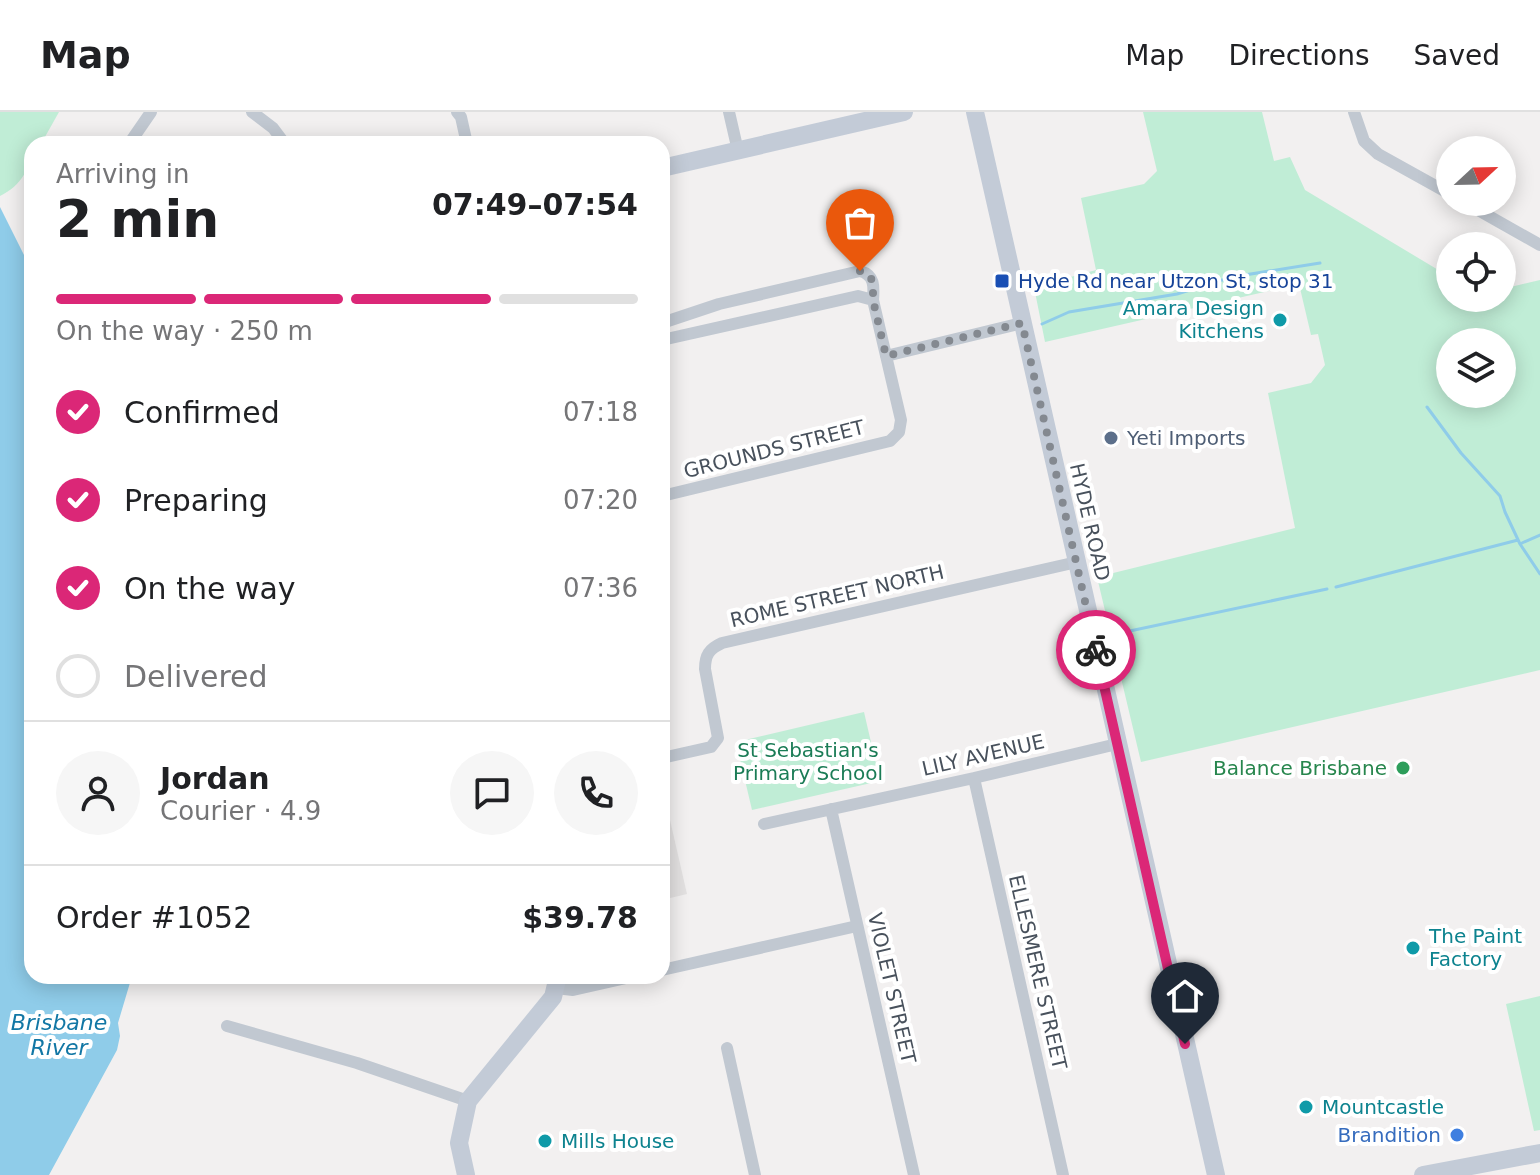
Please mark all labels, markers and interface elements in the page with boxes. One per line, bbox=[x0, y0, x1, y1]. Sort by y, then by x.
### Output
text: Map bbox=[40, 33, 131, 77]
text: Map bbox=[1125, 39, 1184, 72]
text: Directions bbox=[1228, 39, 1369, 72]
text: Saved bbox=[1413, 39, 1500, 72]
north arrow bbox=[1436, 136, 1516, 216]
map controls bbox=[1436, 136, 1516, 408]
text: Arriving in bbox=[56, 159, 190, 189]
text: 07:49–07:54 bbox=[432, 187, 638, 222]
text: 2 min bbox=[56, 189, 219, 249]
pin bbox=[826, 189, 894, 271]
icon: bag bbox=[838, 201, 882, 245]
button: locate bbox=[1436, 232, 1516, 312]
place label: Hyde Rd near Utzon St, stop 31 bbox=[1018, 269, 1334, 293]
marker: Hyde Rd near Utzon St, stop 31 bbox=[993, 272, 1011, 290]
place label: Amara Design Kitchens bbox=[1123, 296, 1264, 343]
marker: Amara Design Kitchens bbox=[1271, 311, 1289, 329]
text: On the way · 250 m bbox=[56, 316, 313, 346]
button: layers bbox=[1436, 328, 1516, 408]
icon: check bbox=[56, 390, 100, 434]
text: Confirmed bbox=[124, 395, 280, 430]
text: 07:18 bbox=[563, 397, 638, 427]
street label: GROUNDS STREET bbox=[681, 415, 868, 483]
place label: Yeti Imports bbox=[1126, 426, 1245, 450]
marker: Yeti Imports bbox=[1102, 429, 1120, 447]
street label: HYDE ROAD bbox=[1065, 461, 1115, 583]
icon: check bbox=[56, 478, 100, 522]
text: Preparing bbox=[124, 483, 268, 518]
text: 07:20 bbox=[563, 485, 638, 515]
street label: ROME STREET NORTH bbox=[728, 560, 946, 632]
icon: check bbox=[56, 566, 100, 610]
text: On the way bbox=[124, 571, 296, 606]
text: 07:36 bbox=[563, 573, 638, 603]
courier bbox=[1056, 610, 1136, 690]
icon: bike bbox=[1074, 628, 1118, 672]
text: Delivered bbox=[124, 659, 268, 694]
street label: LILY AVENUE bbox=[919, 729, 1047, 781]
park label: St Sebastian's Primary School bbox=[733, 738, 883, 785]
button: person bbox=[56, 751, 140, 835]
button: chat bbox=[450, 751, 534, 835]
button: phone bbox=[554, 751, 638, 835]
place label: Balance Brisbane bbox=[1213, 756, 1387, 780]
marker: Balance Brisbane bbox=[1394, 759, 1412, 777]
text: Jordan bbox=[160, 761, 270, 796]
text: Courier · 4.9 bbox=[160, 796, 321, 826]
street label: ELLESMERE STREET bbox=[1004, 872, 1072, 1073]
text: Order #1052 bbox=[56, 900, 252, 935]
text: $39.78 bbox=[522, 900, 638, 935]
street label: VIOLET STREET bbox=[863, 910, 921, 1066]
place label: The Paint Factory bbox=[1428, 924, 1522, 971]
marker: The Paint Factory bbox=[1404, 939, 1422, 957]
pin bbox=[1151, 962, 1219, 1044]
icon: home bbox=[1163, 974, 1207, 1018]
water label: Brisbane River bbox=[11, 1010, 107, 1060]
place label: Mountcastle bbox=[1322, 1095, 1444, 1119]
marker: Mountcastle bbox=[1297, 1098, 1315, 1116]
place label: Brandition bbox=[1338, 1123, 1441, 1147]
marker: Brandition bbox=[1448, 1126, 1466, 1144]
place label: Mills House bbox=[561, 1129, 674, 1153]
marker: Mills House bbox=[536, 1132, 554, 1150]

